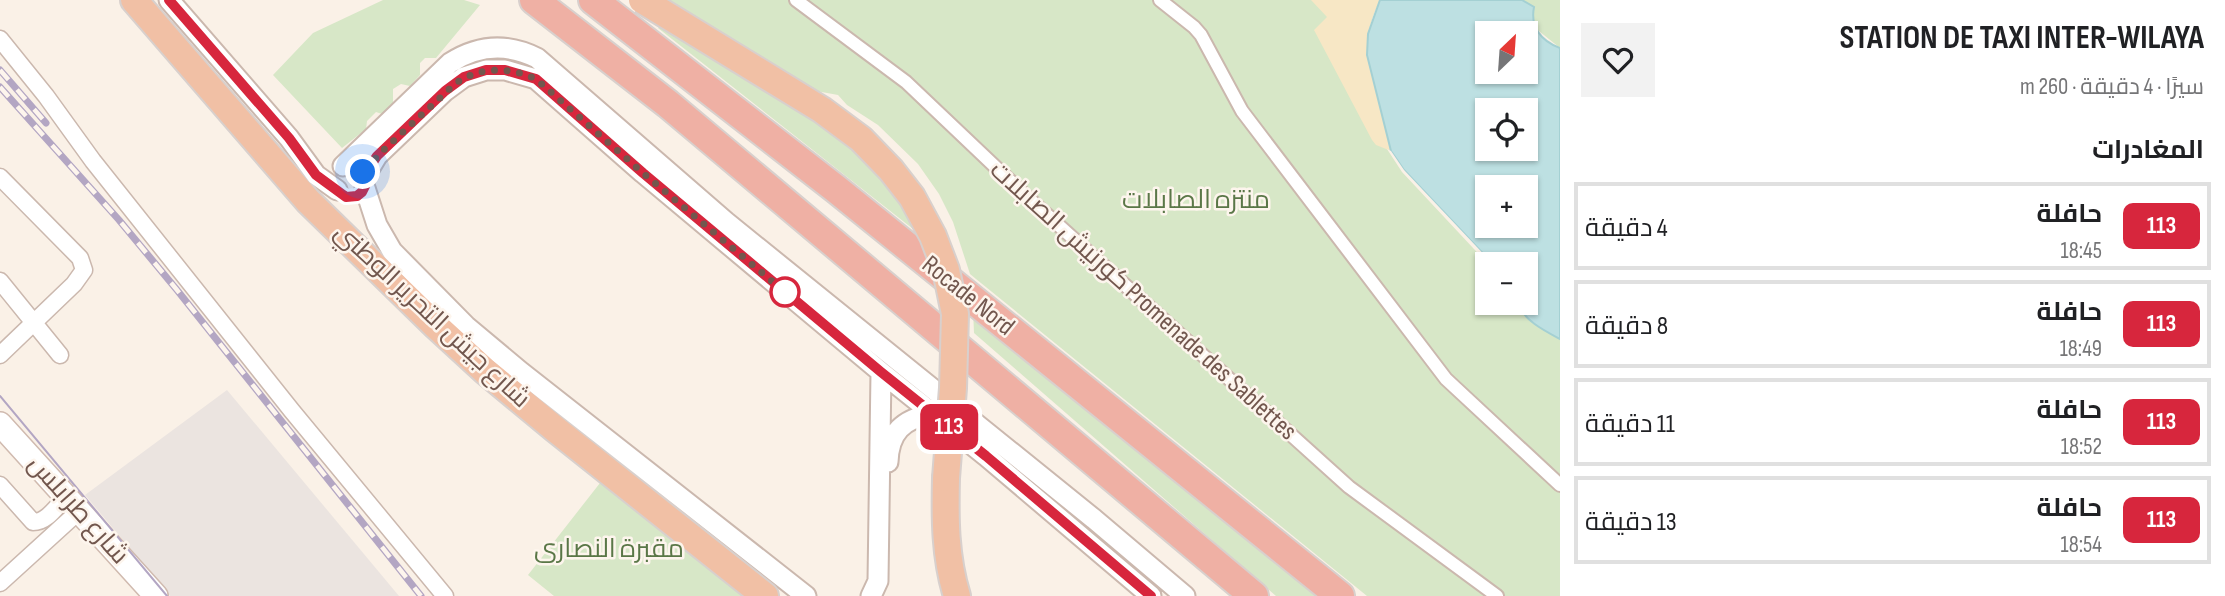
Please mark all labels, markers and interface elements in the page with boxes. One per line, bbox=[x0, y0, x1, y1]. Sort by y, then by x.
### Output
text: STATION DE TAXI INTER-WILAYA bbox=[1839, 18, 2204, 58]
north arrow bbox=[1475, 21, 1538, 84]
map controls bbox=[1475, 21, 1538, 315]
button: heart bbox=[1581, 23, 1655, 97]
text: سيرًا · 4 دقيقة · 260 m bbox=[2020, 73, 2204, 101]
button: locate bbox=[1475, 98, 1538, 161]
text: المغادرات bbox=[2092, 135, 2204, 166]
your location bbox=[345, 154, 380, 189]
street label: كورنيش الصابلات Promenade des Sablettes bbox=[983, 155, 1303, 447]
button: + bbox=[1475, 175, 1538, 238]
park label: منتزه الصابلات bbox=[1122, 185, 1270, 216]
text: حافلة bbox=[2037, 199, 2102, 230]
text: 113 bbox=[2147, 211, 2176, 240]
text: 4 دقيقة bbox=[1585, 213, 1668, 244]
street label: شارع جيش التحرير الوطني bbox=[325, 217, 536, 418]
text: 18:45 bbox=[2061, 237, 2102, 265]
street label: Rocade Nord bbox=[916, 249, 1020, 343]
button: − bbox=[1475, 252, 1538, 315]
unlabelled marker bbox=[770, 277, 800, 307]
text: حافلة bbox=[2037, 297, 2102, 328]
text: 113 bbox=[2147, 309, 2176, 338]
text: 8 دقيقة bbox=[1585, 311, 1668, 342]
text: 18:49 bbox=[2060, 335, 2102, 363]
text: حافلة bbox=[2037, 395, 2102, 426]
line badge: 113 bbox=[909, 404, 989, 450]
text: 113 bbox=[2147, 407, 2176, 436]
text: 11 دقيقة bbox=[1585, 409, 1675, 440]
text: 113 bbox=[934, 412, 964, 441]
text: 18:52 bbox=[2061, 433, 2102, 461]
street label: شارع طرابلس bbox=[21, 449, 135, 571]
text: حافلة bbox=[2037, 493, 2102, 524]
text: 113 bbox=[2147, 505, 2176, 534]
text: 13 دقيقة bbox=[1585, 507, 1677, 538]
text: 18:54 bbox=[2061, 531, 2102, 559]
park label: مقبرة النصارى bbox=[534, 534, 684, 565]

